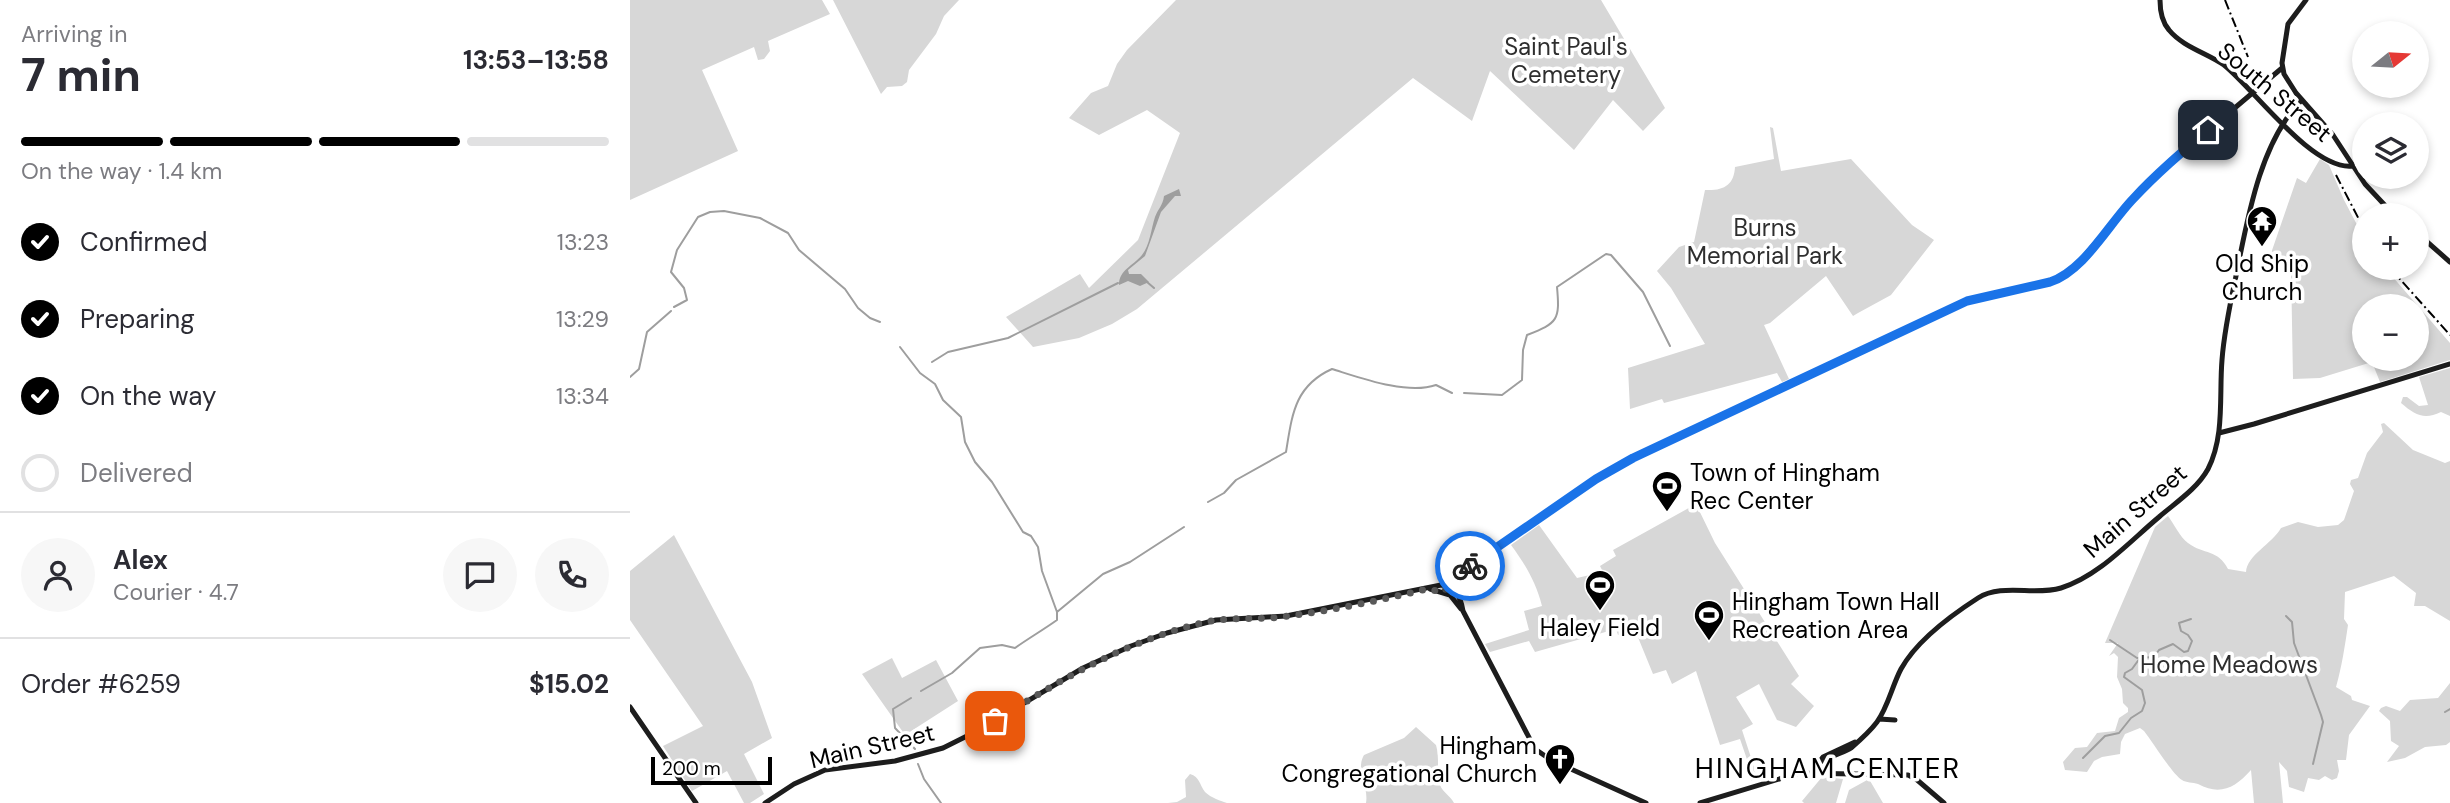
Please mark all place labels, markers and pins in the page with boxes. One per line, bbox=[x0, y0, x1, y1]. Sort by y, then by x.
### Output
pin bbox=[2178, 100, 2238, 160]
temple icon: Old Ship Church bbox=[2245, 204, 2279, 248]
place label: Old Ship Church bbox=[2215, 248, 2309, 307]
place label: Town of Hingham Rec Center bbox=[1690, 457, 1880, 516]
sports icon: Town of Hingham Rec Center bbox=[1650, 469, 1684, 513]
sports icon: Haley Field bbox=[1583, 568, 1617, 612]
place label: Hingham Town Hall Recreation Area bbox=[1732, 586, 1940, 645]
sports icon: Hingham Town Hall Recreation Area bbox=[1692, 598, 1726, 642]
place label: Haley Field bbox=[1540, 612, 1660, 643]
pin bbox=[965, 691, 1025, 751]
place label: Hingham Congregational Church bbox=[1282, 730, 1537, 789]
church icon: Hingham Congregational Church bbox=[1543, 742, 1577, 786]

